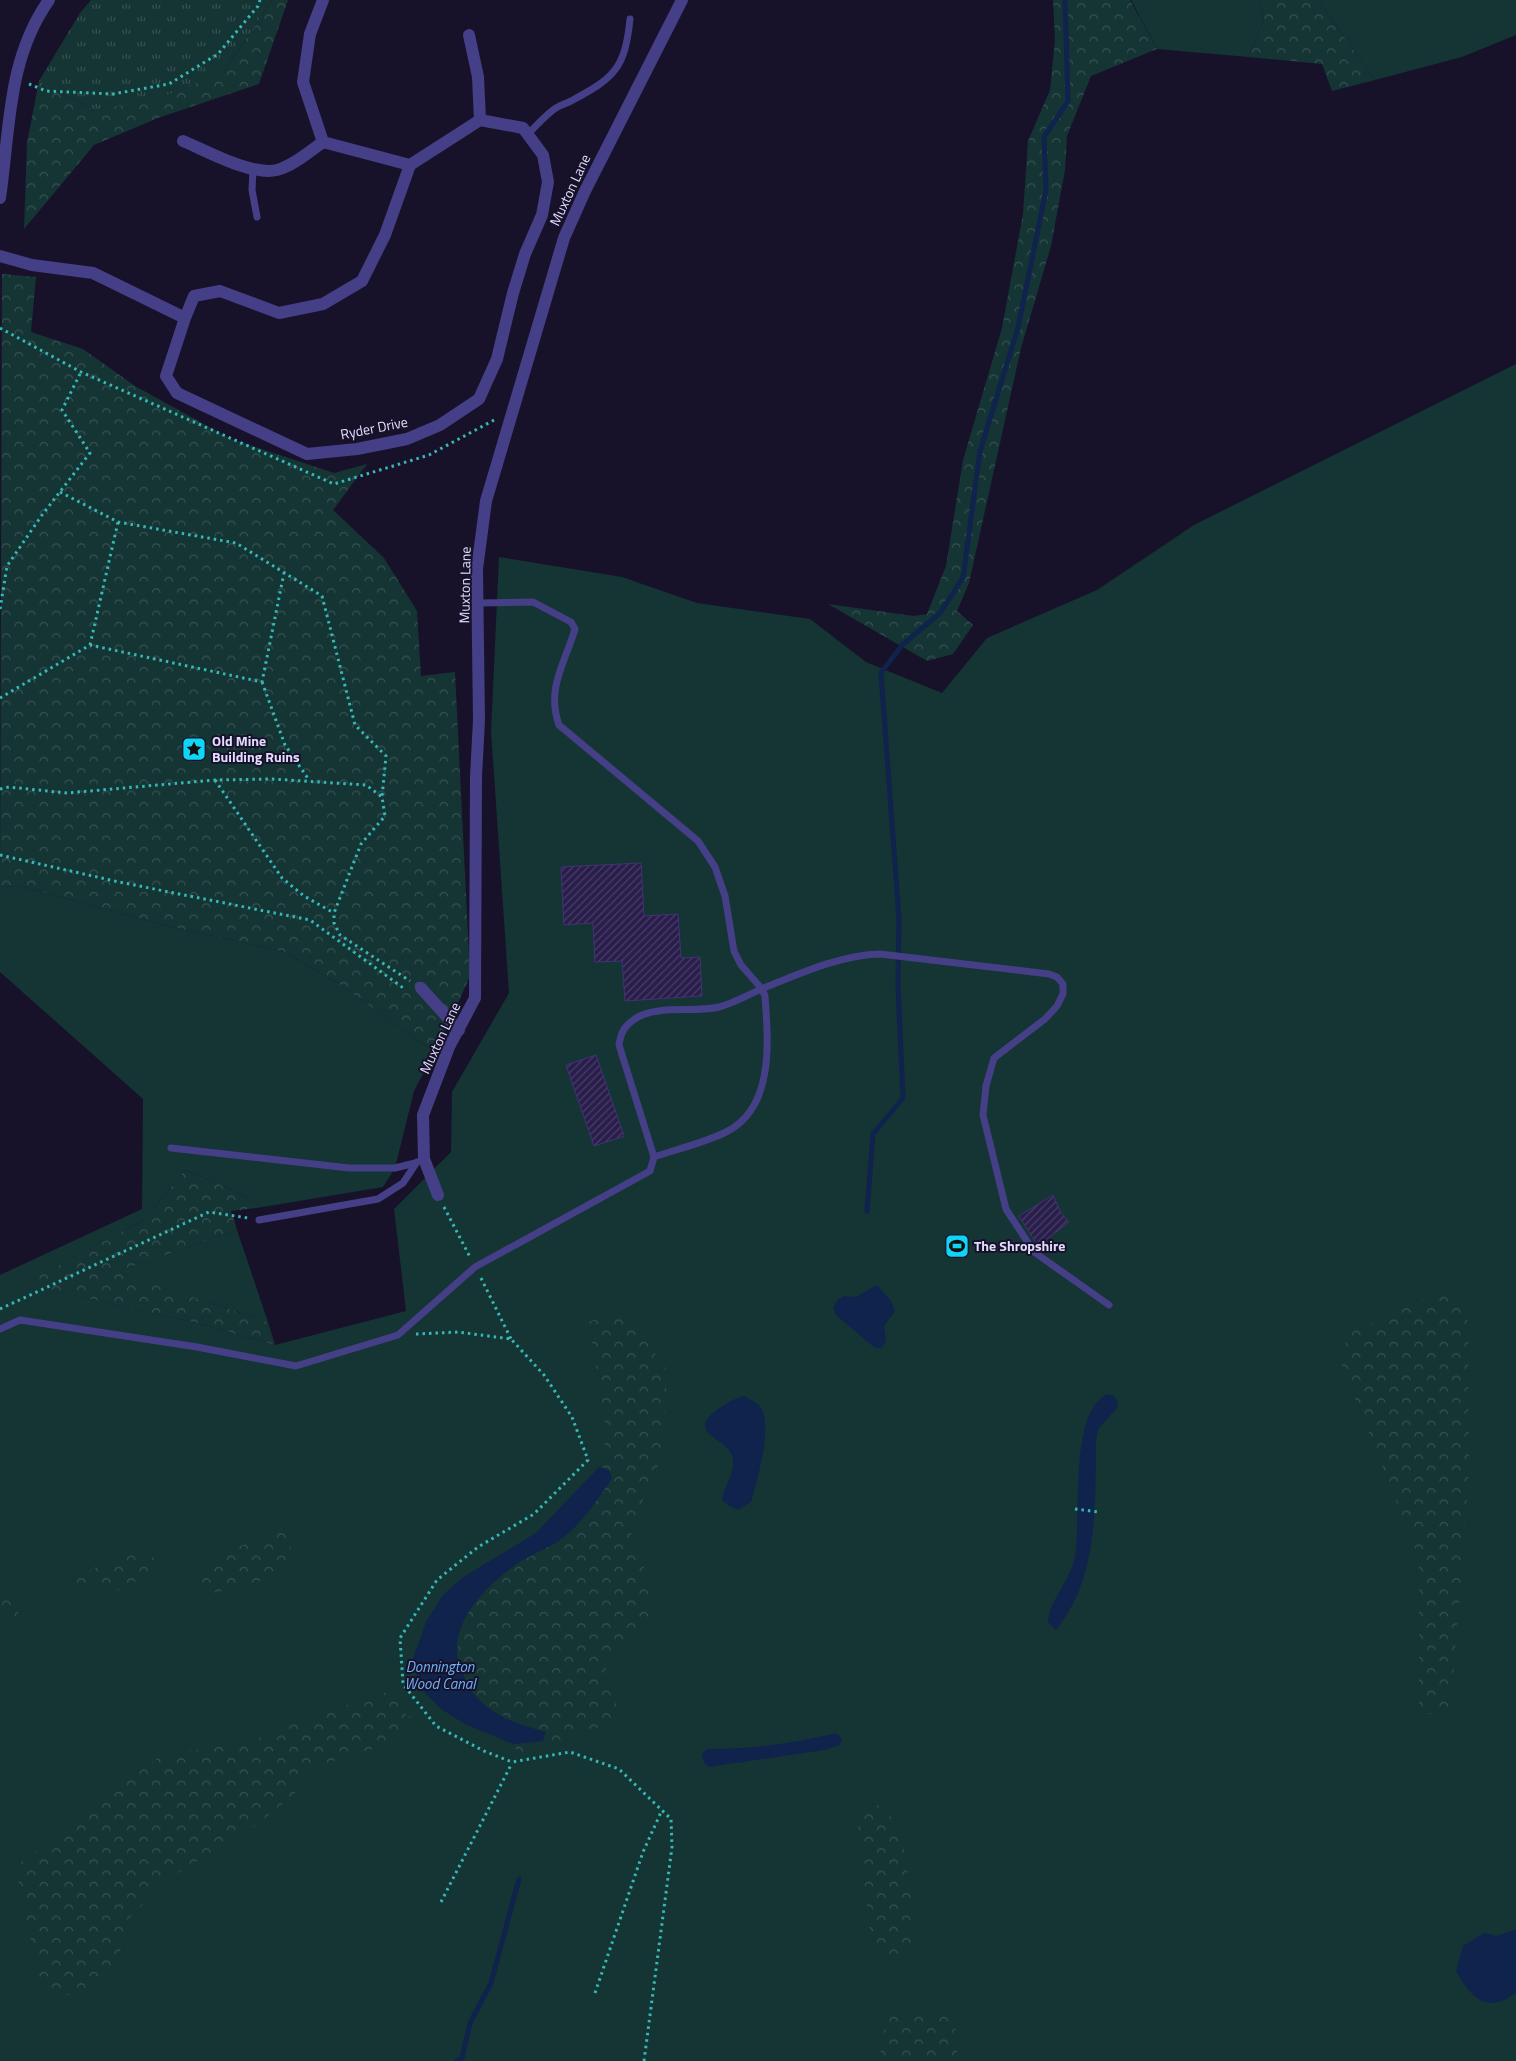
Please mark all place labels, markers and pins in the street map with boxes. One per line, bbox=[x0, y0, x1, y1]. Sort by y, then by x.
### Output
place label: Old Mine Building Ruins bbox=[212, 730, 300, 767]
place icon: Old Mine Building Ruins bbox=[181, 736, 207, 762]
sports icon: The Shropshire bbox=[944, 1233, 970, 1259]
place label: The Shropshire bbox=[974, 1235, 1065, 1256]

